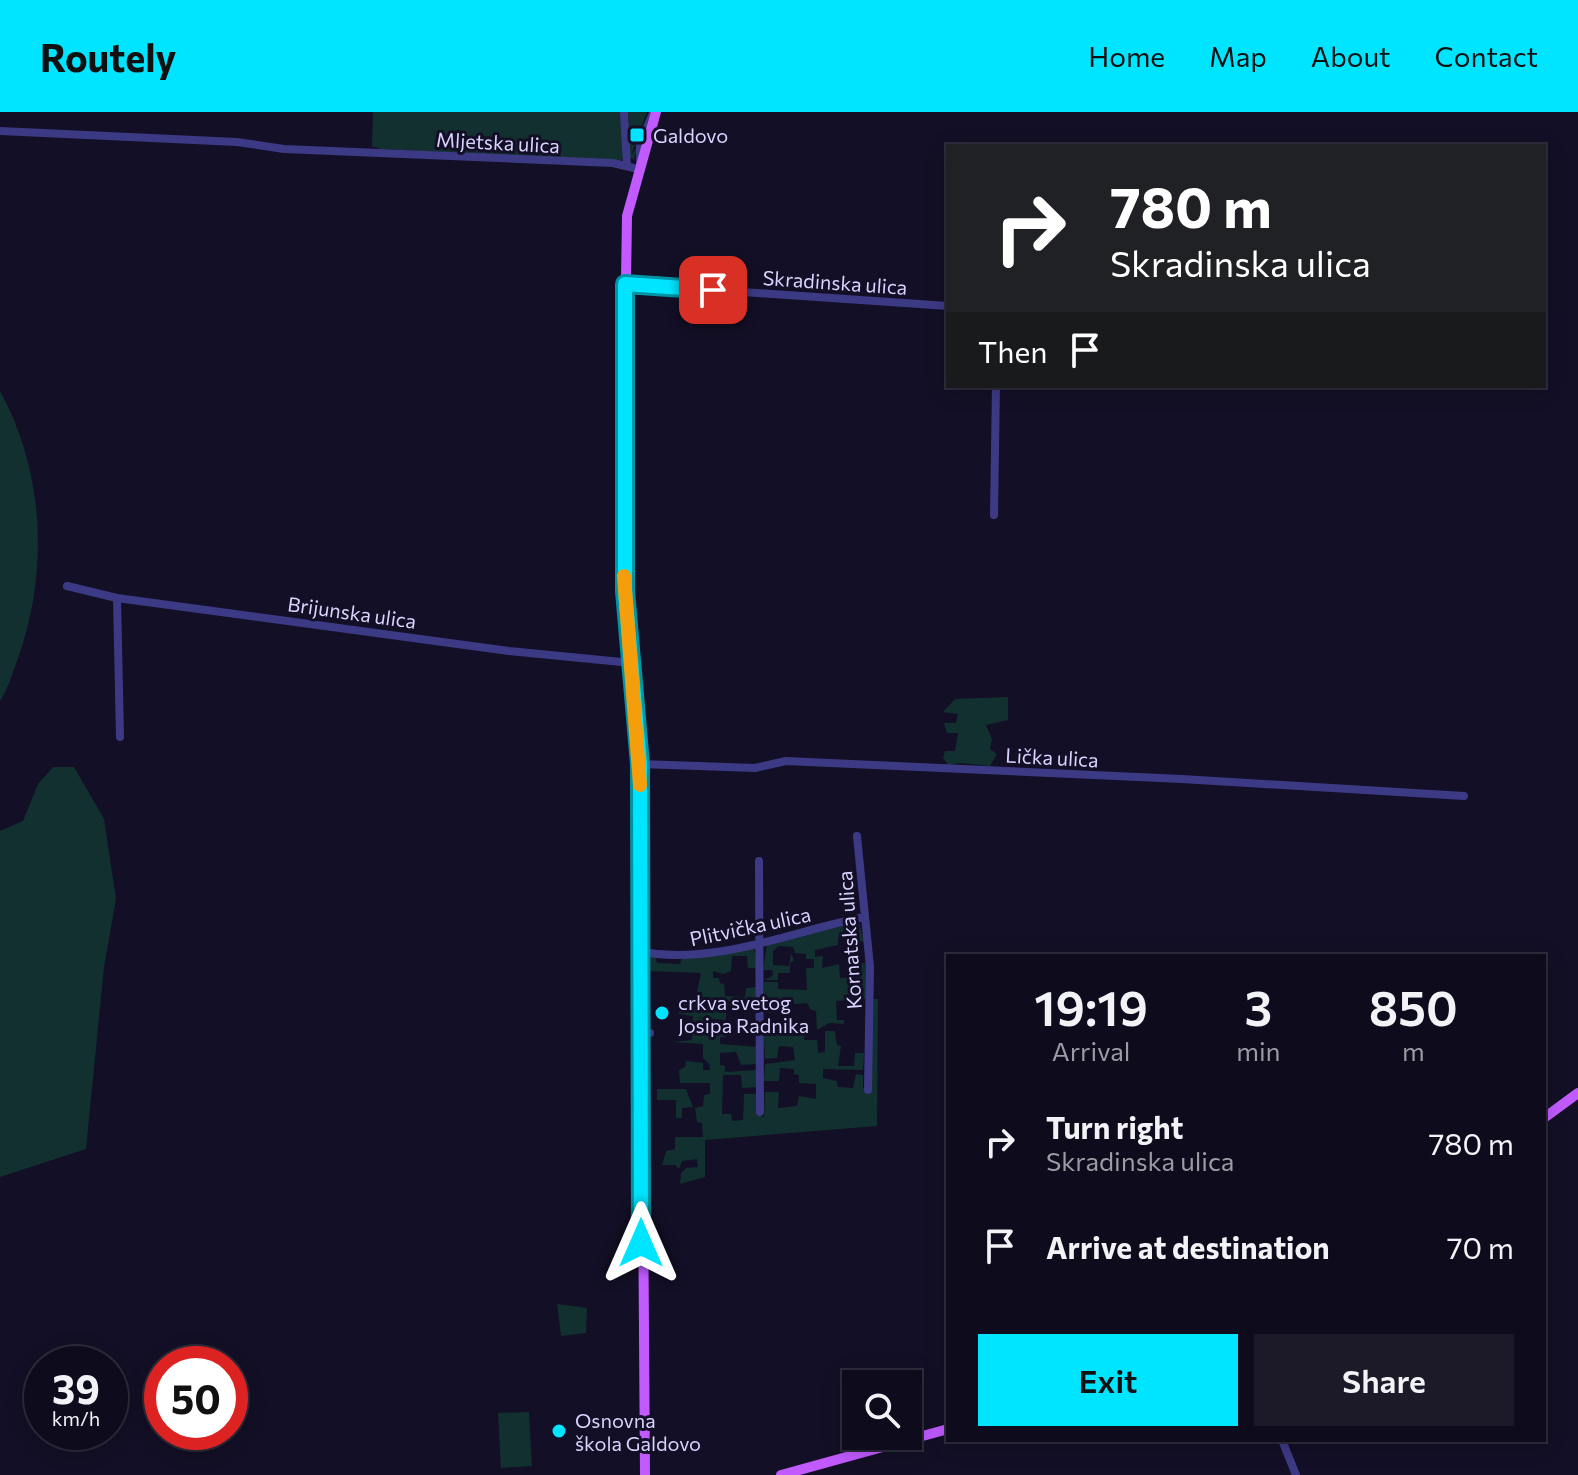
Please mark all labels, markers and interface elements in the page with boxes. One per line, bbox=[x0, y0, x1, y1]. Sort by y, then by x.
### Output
text: Routely bbox=[40, 33, 176, 80]
text: Home bbox=[1088, 39, 1165, 73]
text: Map bbox=[1209, 39, 1267, 73]
text: About bbox=[1311, 39, 1391, 73]
text: Contact bbox=[1435, 39, 1538, 73]
place label: Galdovo bbox=[653, 123, 728, 147]
marker: Galdovo bbox=[628, 126, 646, 144]
street label: Mljetska ulica bbox=[436, 127, 560, 157]
text: 780 m bbox=[1110, 171, 1272, 240]
icon: right bbox=[978, 176, 1082, 280]
text: Skradinska ulica bbox=[1110, 240, 1371, 284]
pin bbox=[679, 256, 747, 324]
street label: Skradinska ulica bbox=[762, 265, 908, 299]
icon: arrive bbox=[691, 268, 735, 312]
icon: arrive bbox=[1063, 328, 1107, 372]
text: Then bbox=[978, 332, 1047, 369]
street label: Brijunska ulica bbox=[286, 591, 418, 633]
street label: Lička ulica bbox=[1005, 743, 1099, 771]
street label: Kornatska ulica bbox=[832, 870, 866, 1010]
street label: Plitvička ulica bbox=[687, 901, 813, 951]
text: 19:19 bbox=[1034, 977, 1148, 1036]
text: 3 bbox=[1244, 977, 1272, 1036]
text: 850 bbox=[1369, 977, 1458, 1036]
place label: crkva svetog Josipa Radnika bbox=[678, 990, 809, 1037]
marker: crkva svetog Josipa Radnika bbox=[653, 1004, 671, 1022]
text: Arrival bbox=[1052, 1035, 1130, 1066]
text: min bbox=[1236, 1035, 1281, 1066]
text: m bbox=[1402, 1035, 1425, 1066]
text: Turn right bbox=[1046, 1108, 1183, 1145]
icon: right bbox=[978, 1120, 1022, 1164]
text: 780 m bbox=[1429, 1124, 1514, 1161]
text: Skradinska ulica bbox=[1046, 1145, 1234, 1176]
position arrow bbox=[599, 1201, 683, 1285]
icon: arrive bbox=[978, 1224, 1022, 1268]
text: Arrive at destination bbox=[1046, 1228, 1330, 1265]
text: 70 m bbox=[1447, 1228, 1514, 1265]
button: Exit bbox=[978, 1334, 1238, 1426]
button: Share bbox=[1254, 1334, 1514, 1426]
speed limit sign: 50 bbox=[144, 1346, 248, 1450]
text: 39 bbox=[52, 1363, 100, 1412]
map controls bbox=[842, 1370, 922, 1450]
button: search bbox=[842, 1370, 922, 1450]
text: km/h bbox=[52, 1406, 100, 1430]
place label: Osnovna škola Galdovo bbox=[575, 1408, 701, 1455]
marker: Osnovna škola Galdovo bbox=[550, 1422, 568, 1440]

